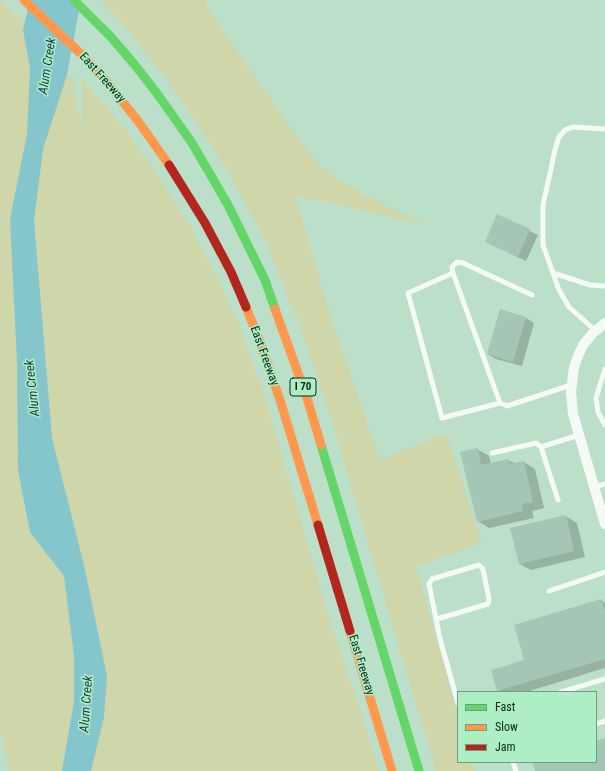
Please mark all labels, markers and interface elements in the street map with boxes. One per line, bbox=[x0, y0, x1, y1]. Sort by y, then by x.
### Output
water label: Alum Creek bbox=[36, 37, 60, 95]
street label: East Freeway bbox=[76, 50, 128, 106]
street label: East Freeway bbox=[247, 324, 281, 388]
water label: Alum Creek bbox=[22, 359, 44, 417]
road number: I 70 bbox=[290, 378, 316, 396]
street label: East Freeway bbox=[345, 633, 377, 697]
water label: Alum Creek bbox=[77, 675, 97, 733]
legend bbox=[457, 691, 597, 763]
text: Fast bbox=[495, 700, 515, 714]
text: Slow bbox=[495, 720, 518, 734]
text: Jam bbox=[495, 740, 516, 754]

